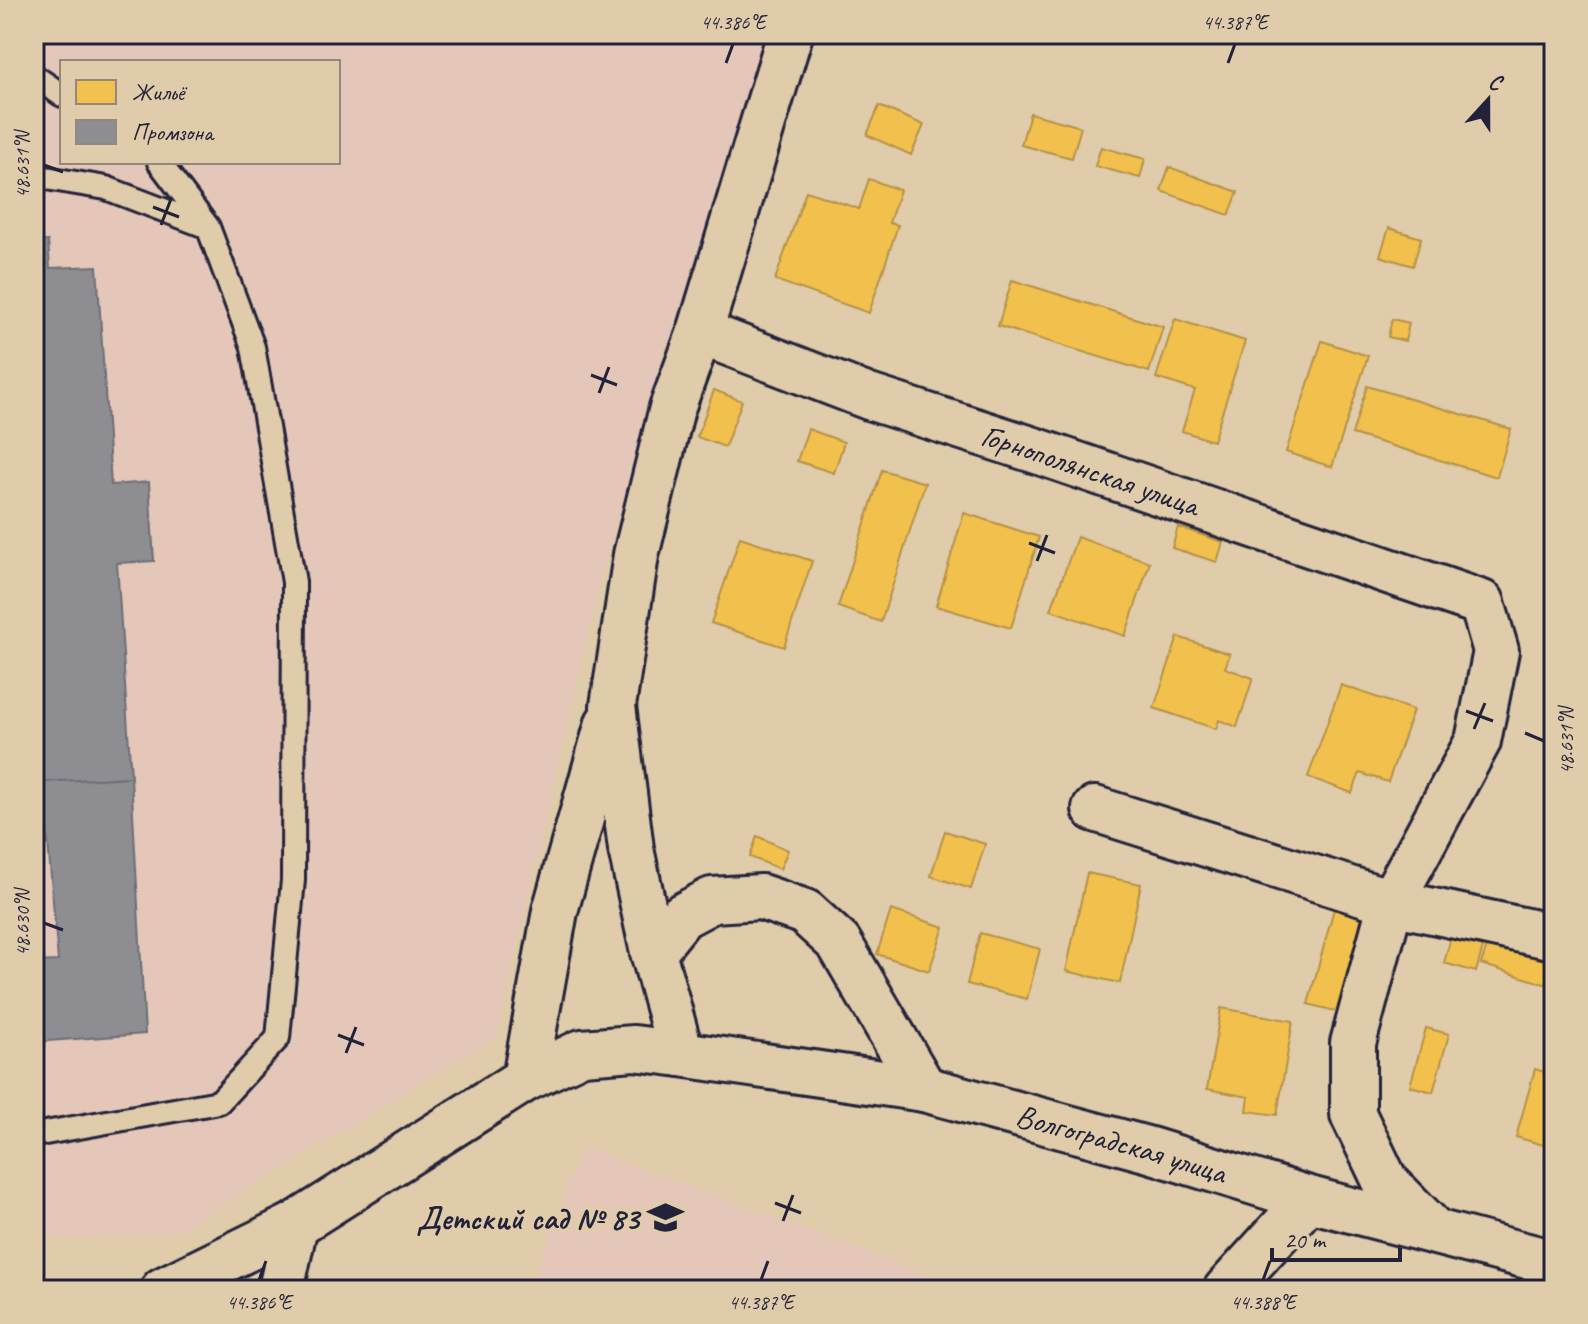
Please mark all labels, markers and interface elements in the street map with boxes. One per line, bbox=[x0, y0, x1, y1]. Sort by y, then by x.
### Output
text: 44.386°E bbox=[700, 10, 768, 35]
text: 44.387°E bbox=[1202, 10, 1270, 35]
legend bbox=[60, 60, 340, 164]
north arrow bbox=[1448, 60, 1528, 140]
text: С bbox=[1485, 67, 1508, 98]
text: Жильё bbox=[132, 77, 187, 107]
text: Промзона bbox=[132, 117, 215, 147]
text: 48.631°N bbox=[10, 129, 35, 198]
street label: Горнополянская улица bbox=[976, 414, 1207, 526]
text: 48.631°N bbox=[1554, 705, 1579, 774]
text: 48.630°N bbox=[10, 887, 35, 956]
street label: Волгоградская улица bbox=[1012, 1094, 1233, 1193]
place label: Детский сад № 83 bbox=[417, 1198, 642, 1239]
school or university icon: Детский сад № 83 bbox=[646, 1199, 684, 1237]
scale bar bbox=[1272, 1212, 1400, 1262]
text: 20 m bbox=[1284, 1225, 1327, 1255]
text: 44.386°E bbox=[226, 1290, 294, 1315]
text: 44.387°E bbox=[728, 1290, 796, 1315]
text: 44.388°E bbox=[1230, 1290, 1298, 1315]

